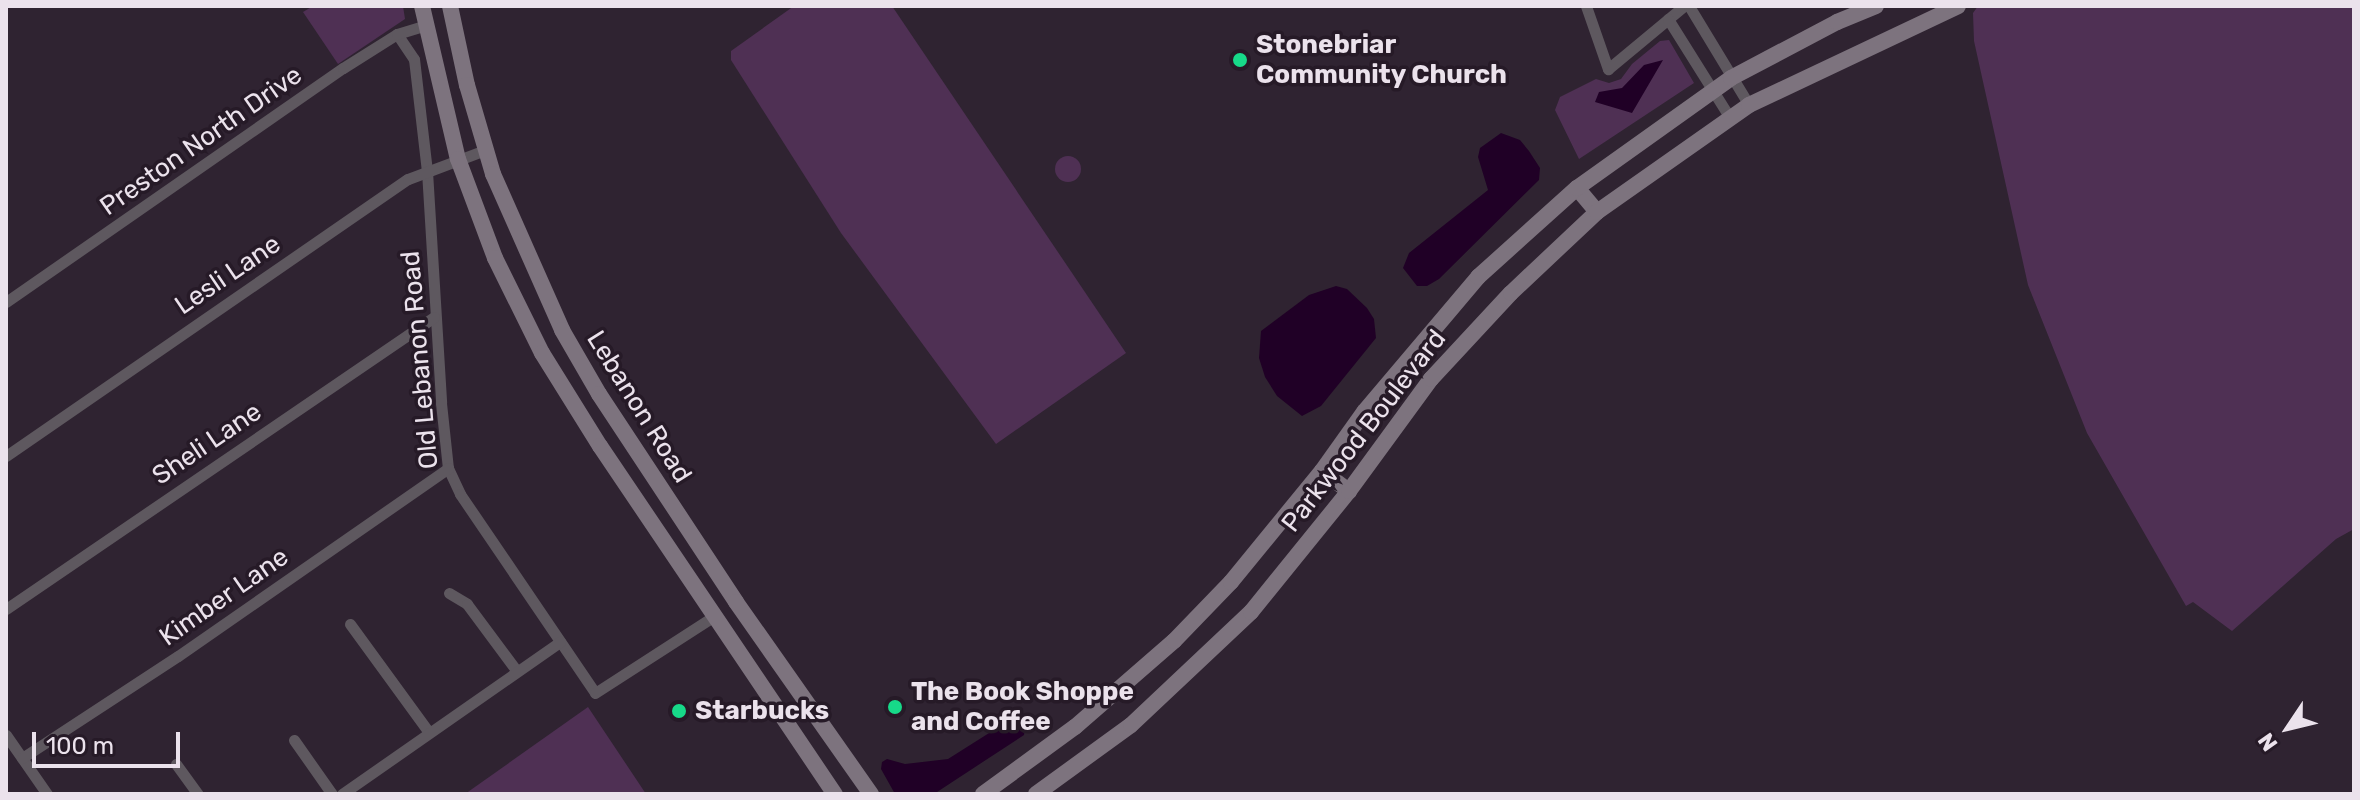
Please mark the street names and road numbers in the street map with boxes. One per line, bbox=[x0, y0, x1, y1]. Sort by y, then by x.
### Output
street label: Preston North Drive bbox=[94, 60, 308, 222]
street label: Lesli Lane bbox=[169, 228, 287, 322]
street label: Old Lebanon Road bbox=[395, 250, 445, 470]
street label: Parkwood Boulevard bbox=[1275, 324, 1453, 538]
street label: Lebanon Road bbox=[580, 325, 698, 489]
street label: Sheli Lane bbox=[147, 396, 267, 492]
street label: Kimber Lane bbox=[153, 541, 295, 653]

